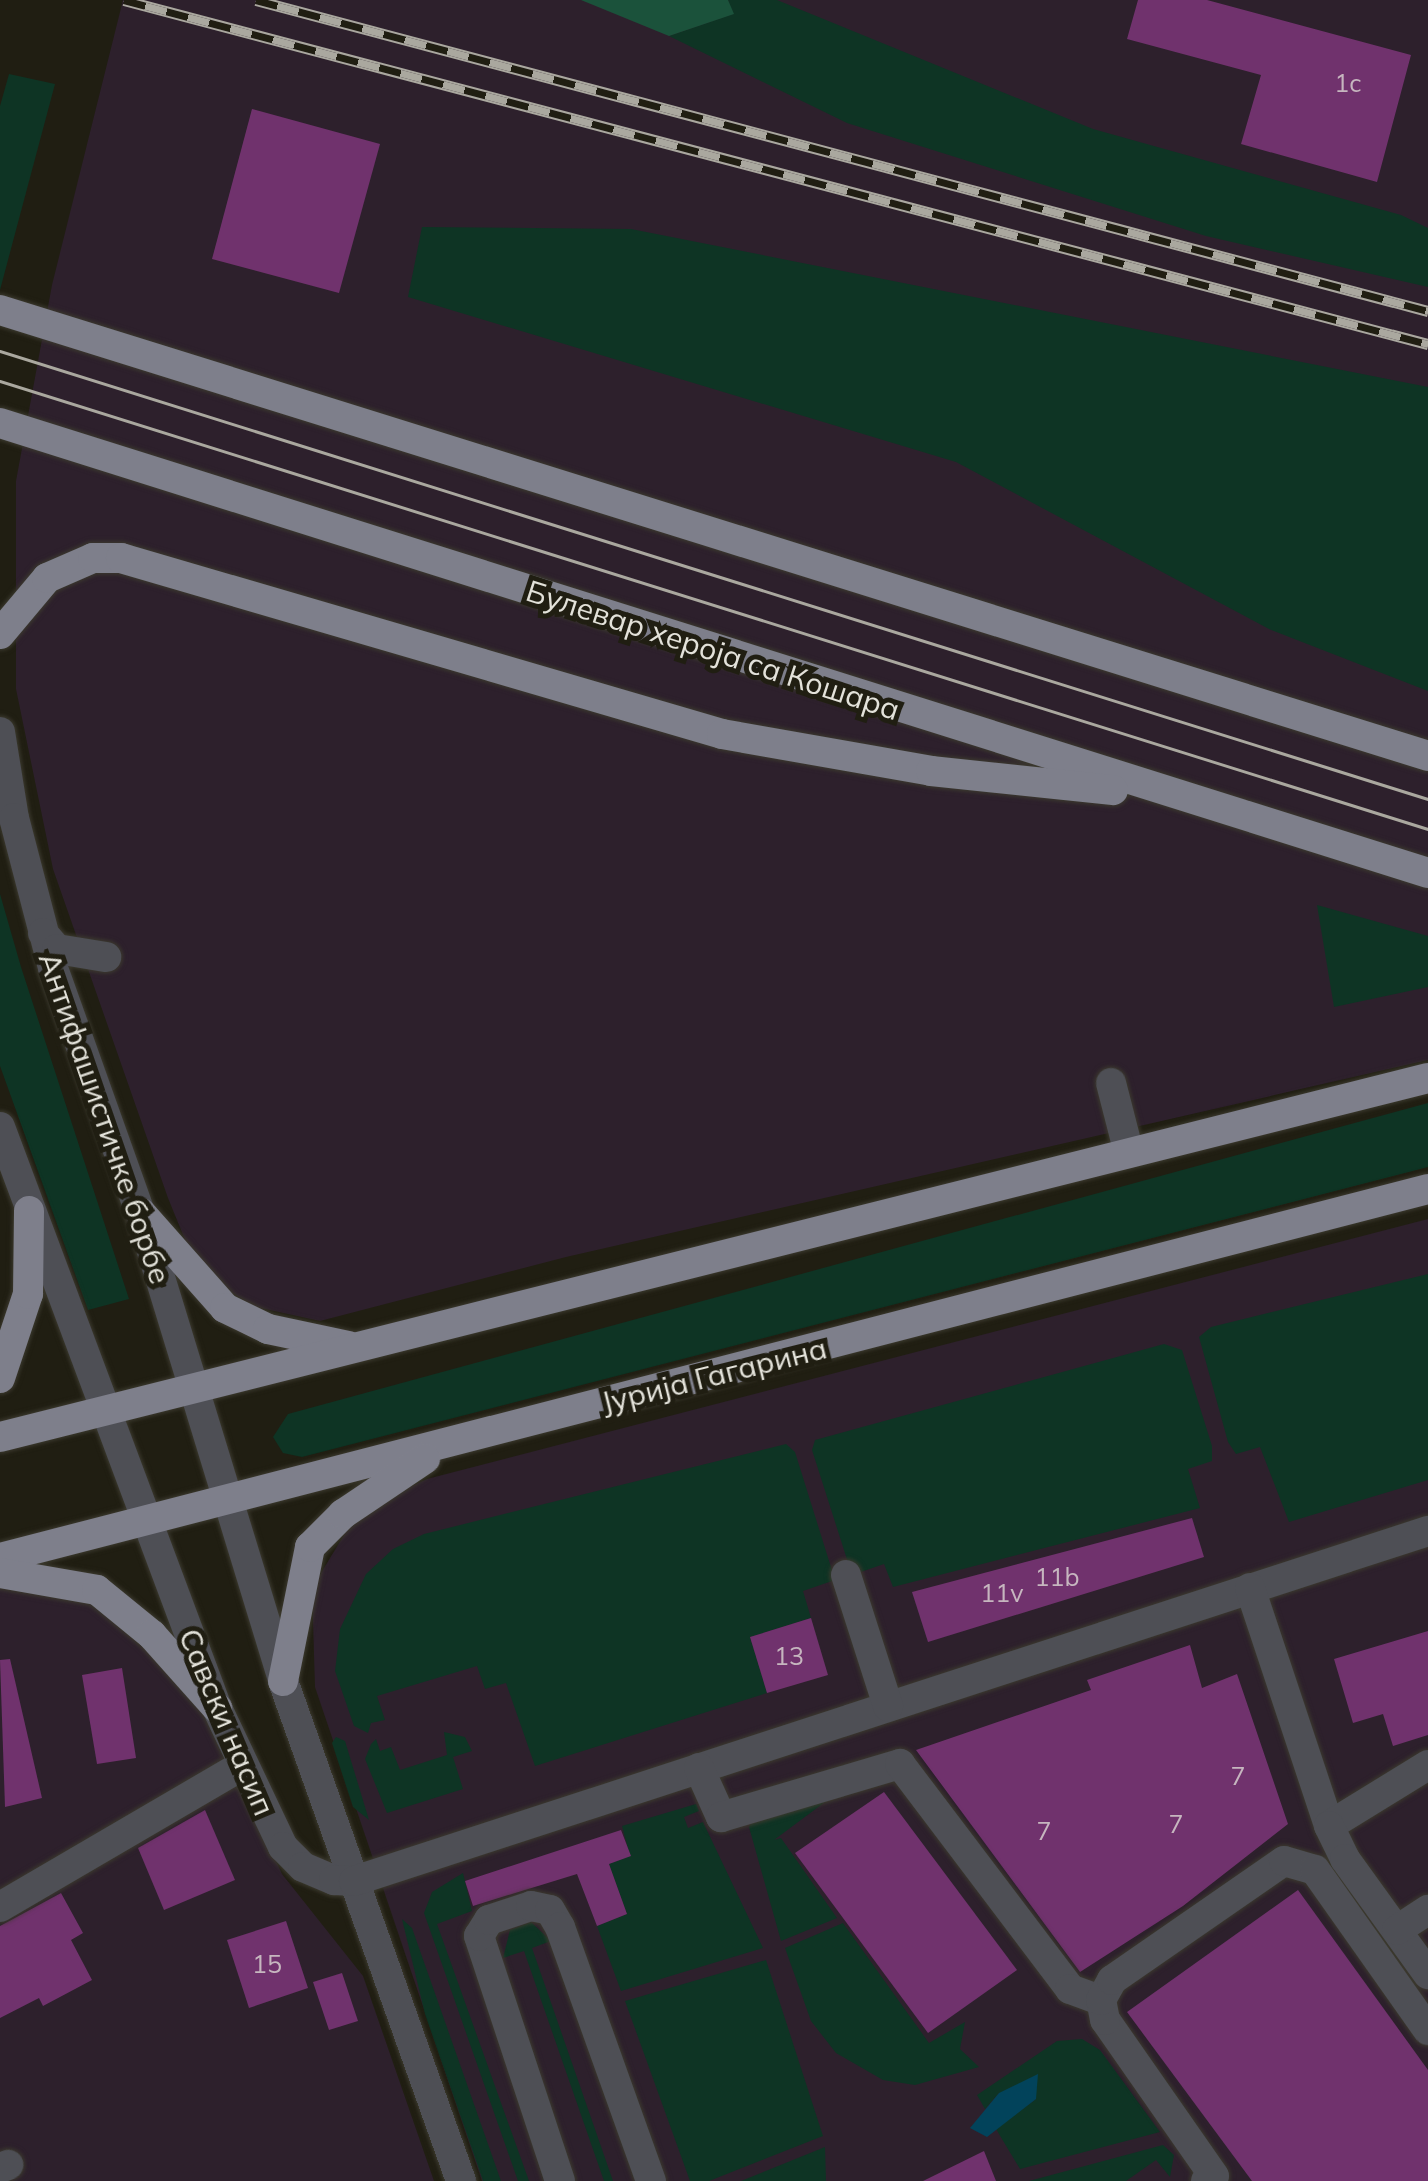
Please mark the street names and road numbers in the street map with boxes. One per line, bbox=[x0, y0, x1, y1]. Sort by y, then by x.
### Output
street label: Булевар хероја са Кошара bbox=[522, 573, 904, 727]
street label: Антифашистичке борбе bbox=[31, 948, 179, 1288]
street label: Јурија Гагарина bbox=[598, 1330, 830, 1420]
street label: Савски насип bbox=[171, 1623, 283, 1821]

